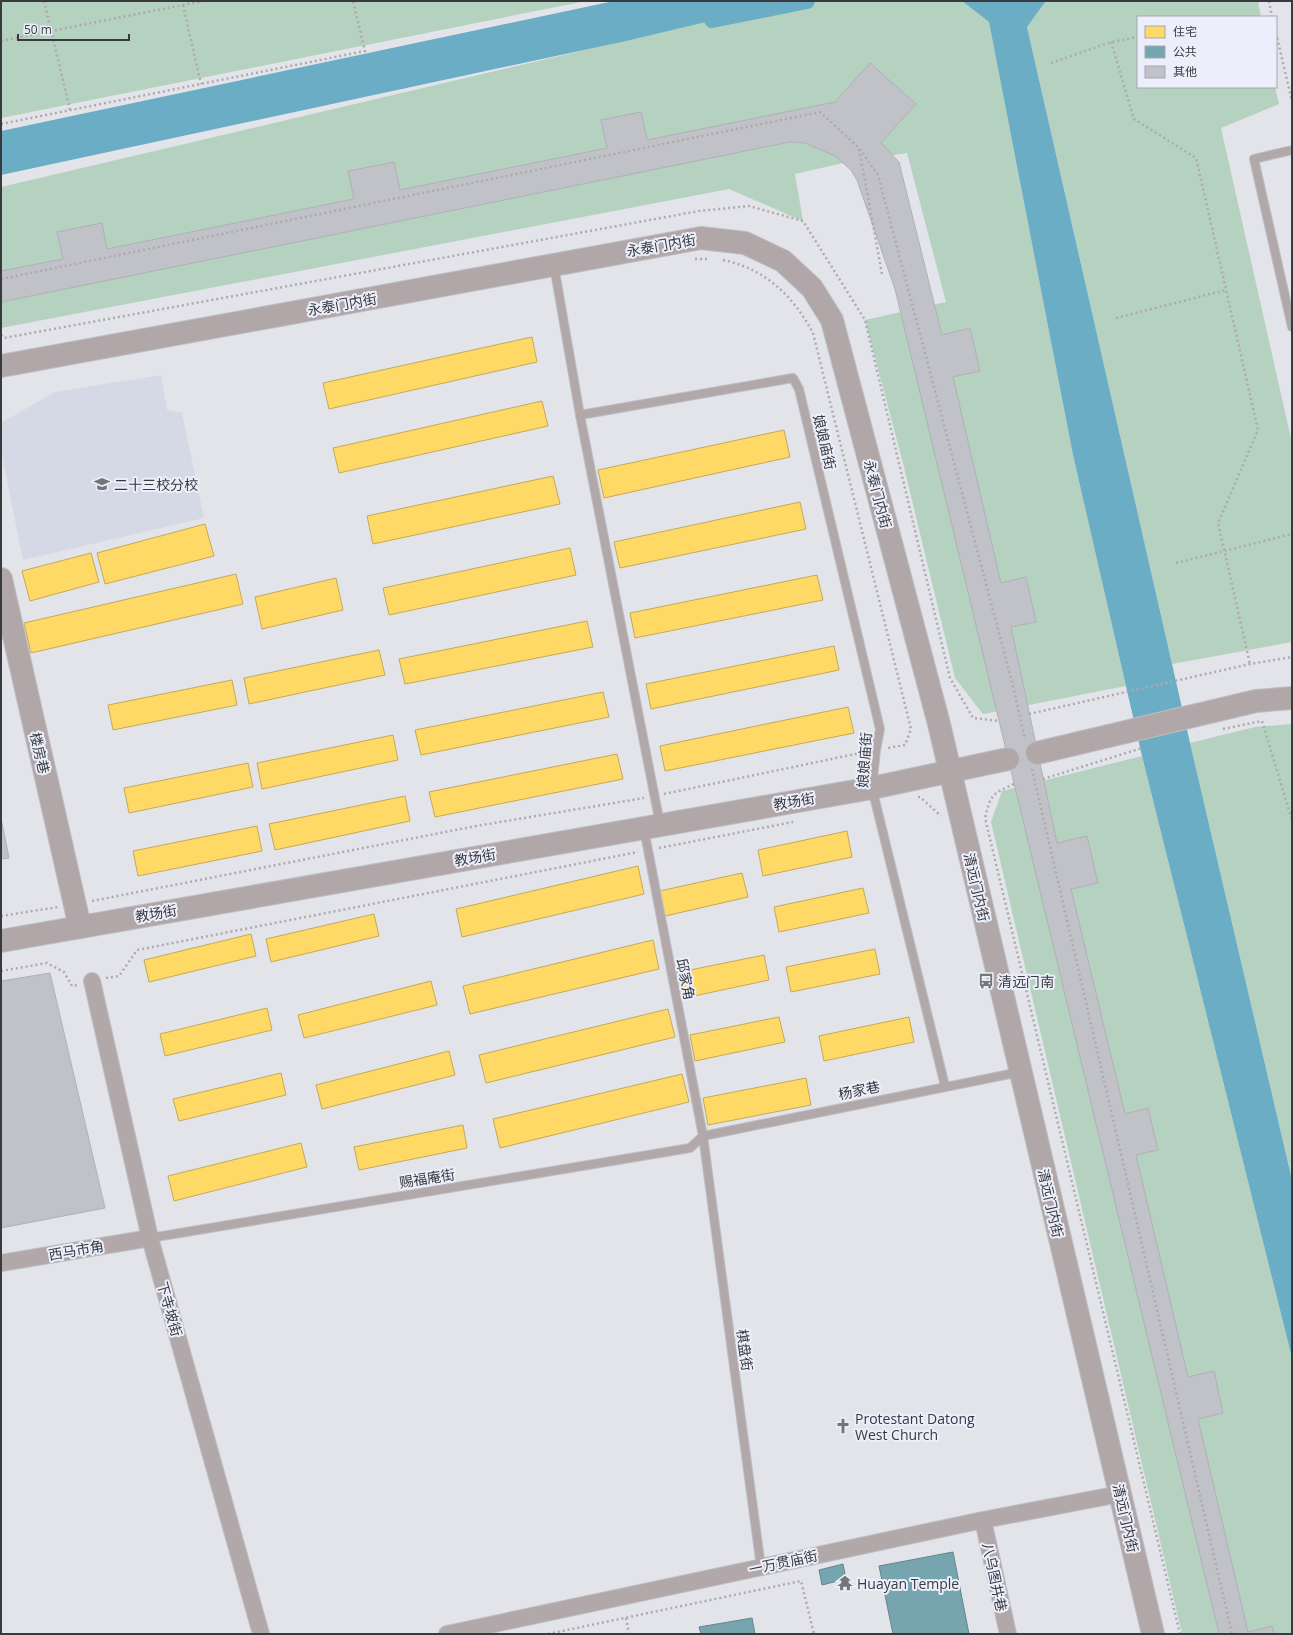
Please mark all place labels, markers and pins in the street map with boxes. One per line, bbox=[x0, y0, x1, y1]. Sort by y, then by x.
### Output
school or university icon: 二十三校分校 bbox=[93, 475, 111, 493]
place label: 二十三校分校 bbox=[114, 475, 198, 494]
bus stop icon: 清远门南 bbox=[977, 972, 995, 990]
place label: 清远门南 bbox=[998, 972, 1054, 991]
place label: Protestant Datong West Church bbox=[855, 1409, 975, 1444]
church icon: Protestant Datong West Church bbox=[834, 1417, 852, 1435]
temple icon: Huayan Temple bbox=[836, 1574, 854, 1592]
place label: Huayan Temple bbox=[857, 1574, 959, 1593]

